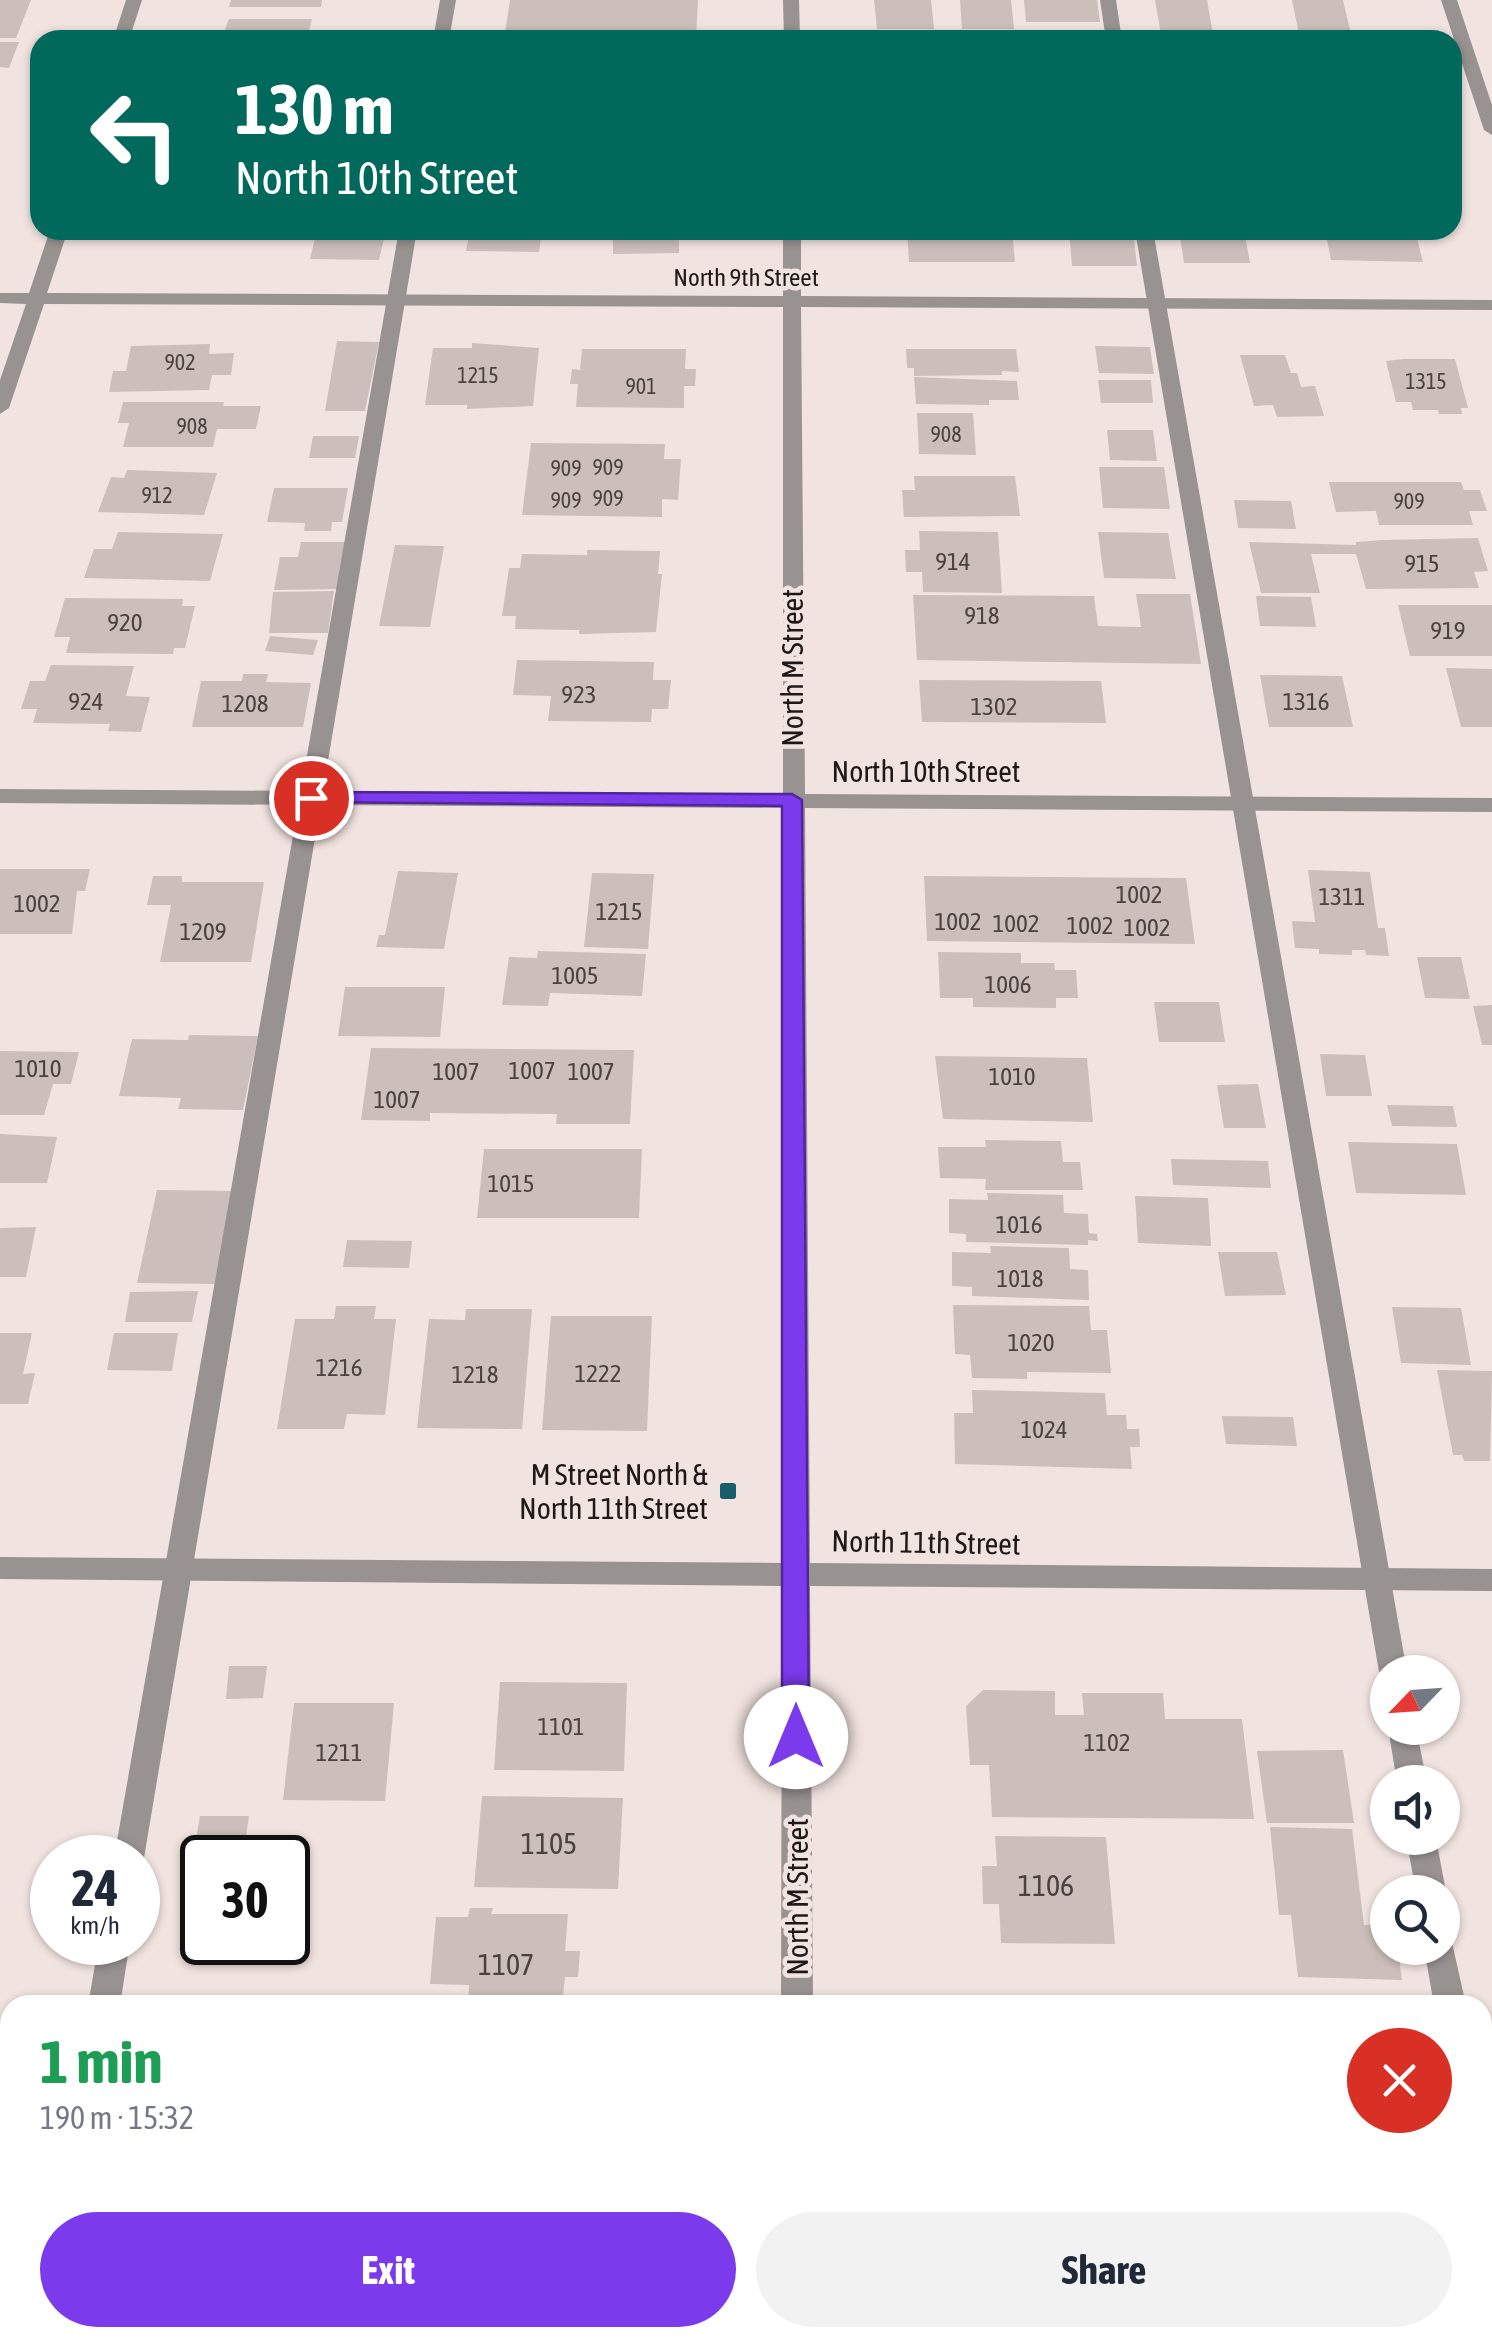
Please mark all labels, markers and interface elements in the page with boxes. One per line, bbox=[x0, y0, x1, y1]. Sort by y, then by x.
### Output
text: 130 m bbox=[235, 69, 394, 149]
icon: left bbox=[70, 70, 200, 200]
text: North 10th Street bbox=[235, 152, 518, 204]
street label: North 9th Street bbox=[673, 263, 819, 291]
house number: 902 bbox=[164, 349, 196, 375]
house number: 1215 bbox=[457, 362, 499, 388]
house number: 1315 bbox=[1405, 368, 1447, 394]
house number: 901 bbox=[625, 373, 657, 399]
house number: 908 bbox=[176, 413, 208, 439]
house number: 908 bbox=[930, 421, 962, 447]
house number: 909 bbox=[592, 454, 624, 480]
house number: 909 bbox=[550, 455, 582, 481]
house number: 912 bbox=[141, 482, 173, 508]
house number: 909 bbox=[592, 485, 624, 511]
house number: 909 bbox=[550, 487, 582, 513]
house number: 909 bbox=[1393, 488, 1425, 514]
house number: 914 bbox=[935, 547, 971, 575]
house number: 915 bbox=[1404, 549, 1440, 577]
street label: North M Street bbox=[775, 589, 809, 747]
house number: 918 bbox=[964, 601, 1000, 629]
house number: 920 bbox=[107, 608, 143, 636]
house number: 919 bbox=[1430, 616, 1466, 644]
house number: 923 bbox=[561, 680, 597, 708]
house number: 924 bbox=[68, 687, 104, 715]
house number: 1316 bbox=[1282, 687, 1330, 715]
house number: 1208 bbox=[221, 689, 269, 717]
house number: 1302 bbox=[970, 692, 1018, 720]
street label: North 10th Street bbox=[832, 754, 1020, 788]
pin bbox=[269, 756, 354, 841]
icon: arrive bbox=[284, 771, 339, 826]
house number: 1002 bbox=[1115, 880, 1163, 908]
house number: 1311 bbox=[1318, 882, 1366, 910]
house number: 1002 bbox=[13, 889, 61, 917]
house number: 1215 bbox=[595, 897, 643, 925]
house number: 1002 bbox=[934, 907, 982, 935]
house number: 1002 bbox=[992, 909, 1040, 937]
house number: 1002 bbox=[1066, 911, 1114, 939]
house number: 1002 bbox=[1123, 913, 1171, 941]
house number: 1209 bbox=[179, 917, 227, 945]
house number: 1005 bbox=[551, 961, 599, 989]
house number: 1006 bbox=[984, 970, 1032, 998]
house number: 1010 bbox=[14, 1054, 62, 1082]
house number: 1007 bbox=[508, 1056, 556, 1084]
house number: 1007 bbox=[432, 1057, 480, 1085]
house number: 1007 bbox=[567, 1057, 615, 1085]
house number: 1010 bbox=[988, 1062, 1036, 1090]
house number: 1007 bbox=[373, 1085, 421, 1113]
house number: 1015 bbox=[487, 1169, 535, 1197]
house number: 1016 bbox=[995, 1210, 1043, 1238]
house number: 1018 bbox=[996, 1264, 1044, 1292]
house number: 1020 bbox=[1007, 1328, 1055, 1356]
house number: 1216 bbox=[315, 1353, 363, 1381]
house number: 1222 bbox=[574, 1359, 622, 1387]
house number: 1218 bbox=[451, 1360, 499, 1388]
house number: 1024 bbox=[1020, 1415, 1068, 1443]
place label: M Street North & North 11th Street bbox=[519, 1457, 708, 1525]
marker: M Street North & North 11th Street bbox=[717, 1480, 739, 1502]
street label: North 11th Street bbox=[831, 1523, 1021, 1561]
north arrow bbox=[1370, 1655, 1460, 1745]
map controls bbox=[1370, 1655, 1460, 1965]
position arrow bbox=[744, 1685, 848, 1789]
house number: 1101 bbox=[537, 1712, 585, 1740]
house number: 1102 bbox=[1083, 1728, 1131, 1756]
house number: 1211 bbox=[315, 1738, 363, 1766]
button: sound bbox=[1370, 1765, 1460, 1855]
street label: North M Street bbox=[780, 1818, 814, 1976]
house number: 1105 bbox=[521, 1826, 577, 1860]
speed limit sign: 30 bbox=[180, 1835, 310, 1965]
text: 24 bbox=[71, 1859, 118, 1917]
house number: 1106 bbox=[1018, 1868, 1074, 1902]
button: search bbox=[1370, 1875, 1460, 1965]
text: km/h bbox=[70, 1911, 120, 1939]
house number: 1107 bbox=[478, 1947, 534, 1981]
text: 1 min bbox=[40, 2027, 163, 2096]
button: close bbox=[1347, 2028, 1452, 2133]
text: 190 m · 15:32 bbox=[40, 2099, 194, 2136]
button: Exit bbox=[40, 2212, 736, 2327]
button: Share bbox=[756, 2212, 1452, 2327]

